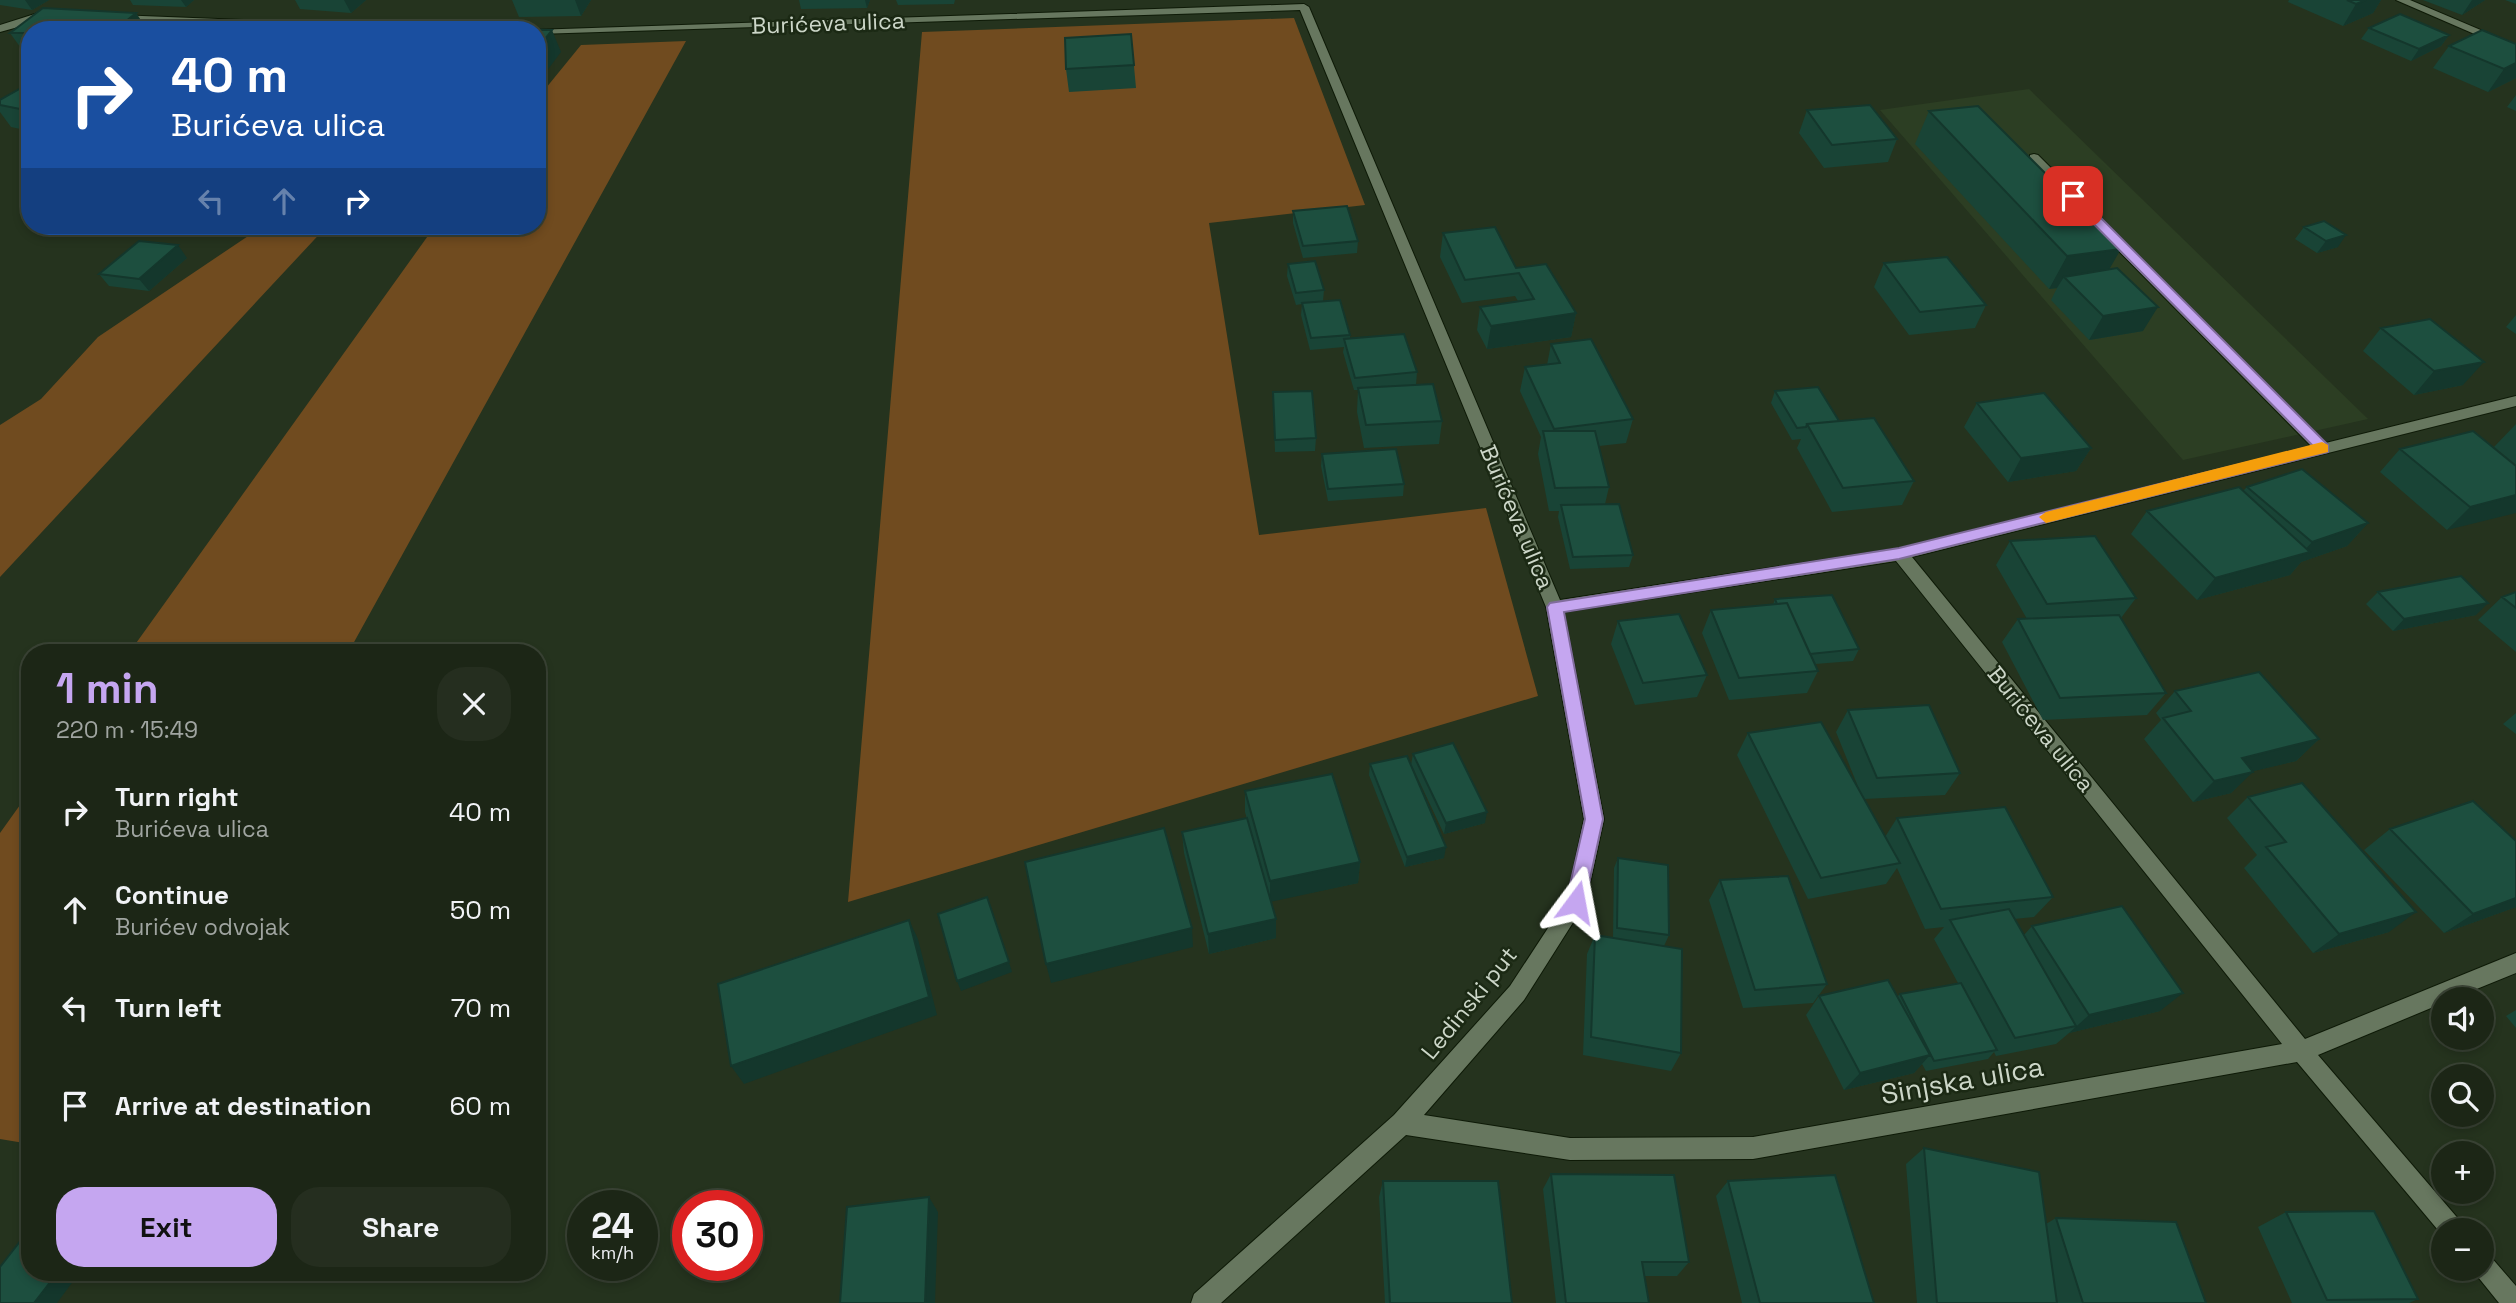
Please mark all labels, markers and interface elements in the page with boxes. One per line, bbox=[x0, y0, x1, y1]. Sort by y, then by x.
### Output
street label: Burićeva ulica bbox=[751, 5, 905, 41]
text: 40 m bbox=[171, 44, 288, 106]
icon: right bbox=[56, 49, 147, 140]
text: Burićeva ulica bbox=[171, 105, 385, 145]
pin bbox=[2043, 166, 2103, 226]
icon: arrive bbox=[2054, 177, 2092, 215]
icon: left bbox=[192, 182, 230, 220]
icon: ahead bbox=[265, 182, 303, 220]
icon: right bbox=[338, 182, 376, 220]
street label: Burićeva ulica bbox=[1473, 440, 1561, 594]
street label: Burićeva ulica bbox=[1981, 660, 2101, 798]
text: 1 min bbox=[56, 662, 159, 715]
button: close bbox=[437, 667, 511, 741]
text: 220 m · 15:49 bbox=[56, 715, 198, 745]
text: Turn right bbox=[115, 780, 239, 814]
icon: right bbox=[56, 793, 94, 831]
text: 40 m bbox=[449, 795, 511, 829]
text: Burićeva ulica bbox=[115, 814, 269, 844]
position arrow bbox=[1539, 865, 1613, 939]
text: Continue bbox=[115, 878, 229, 912]
icon: ahead bbox=[56, 891, 94, 929]
text: 50 m bbox=[450, 893, 511, 927]
text: Burićev odvojak bbox=[115, 912, 290, 942]
street label: Ledinski put bbox=[1414, 941, 1524, 1065]
map controls bbox=[2431, 987, 2494, 1281]
button: sound bbox=[2431, 987, 2494, 1050]
icon: left bbox=[56, 989, 94, 1027]
text: Turn left bbox=[115, 991, 222, 1025]
text: 70 m bbox=[451, 991, 511, 1025]
street label: Sinjska ulica bbox=[1878, 1048, 2046, 1112]
button: search bbox=[2431, 1064, 2494, 1127]
icon: arrive bbox=[56, 1087, 94, 1125]
text: Arrive at destination bbox=[115, 1089, 372, 1123]
text: 60 m bbox=[449, 1089, 511, 1123]
button: + bbox=[2431, 1141, 2494, 1204]
button: Exit bbox=[56, 1187, 277, 1267]
button: Share bbox=[291, 1187, 511, 1267]
speed limit sign: 30 bbox=[672, 1190, 763, 1281]
text: 24 bbox=[591, 1204, 634, 1248]
button: − bbox=[2431, 1218, 2494, 1281]
text: km/h bbox=[591, 1241, 634, 1264]

